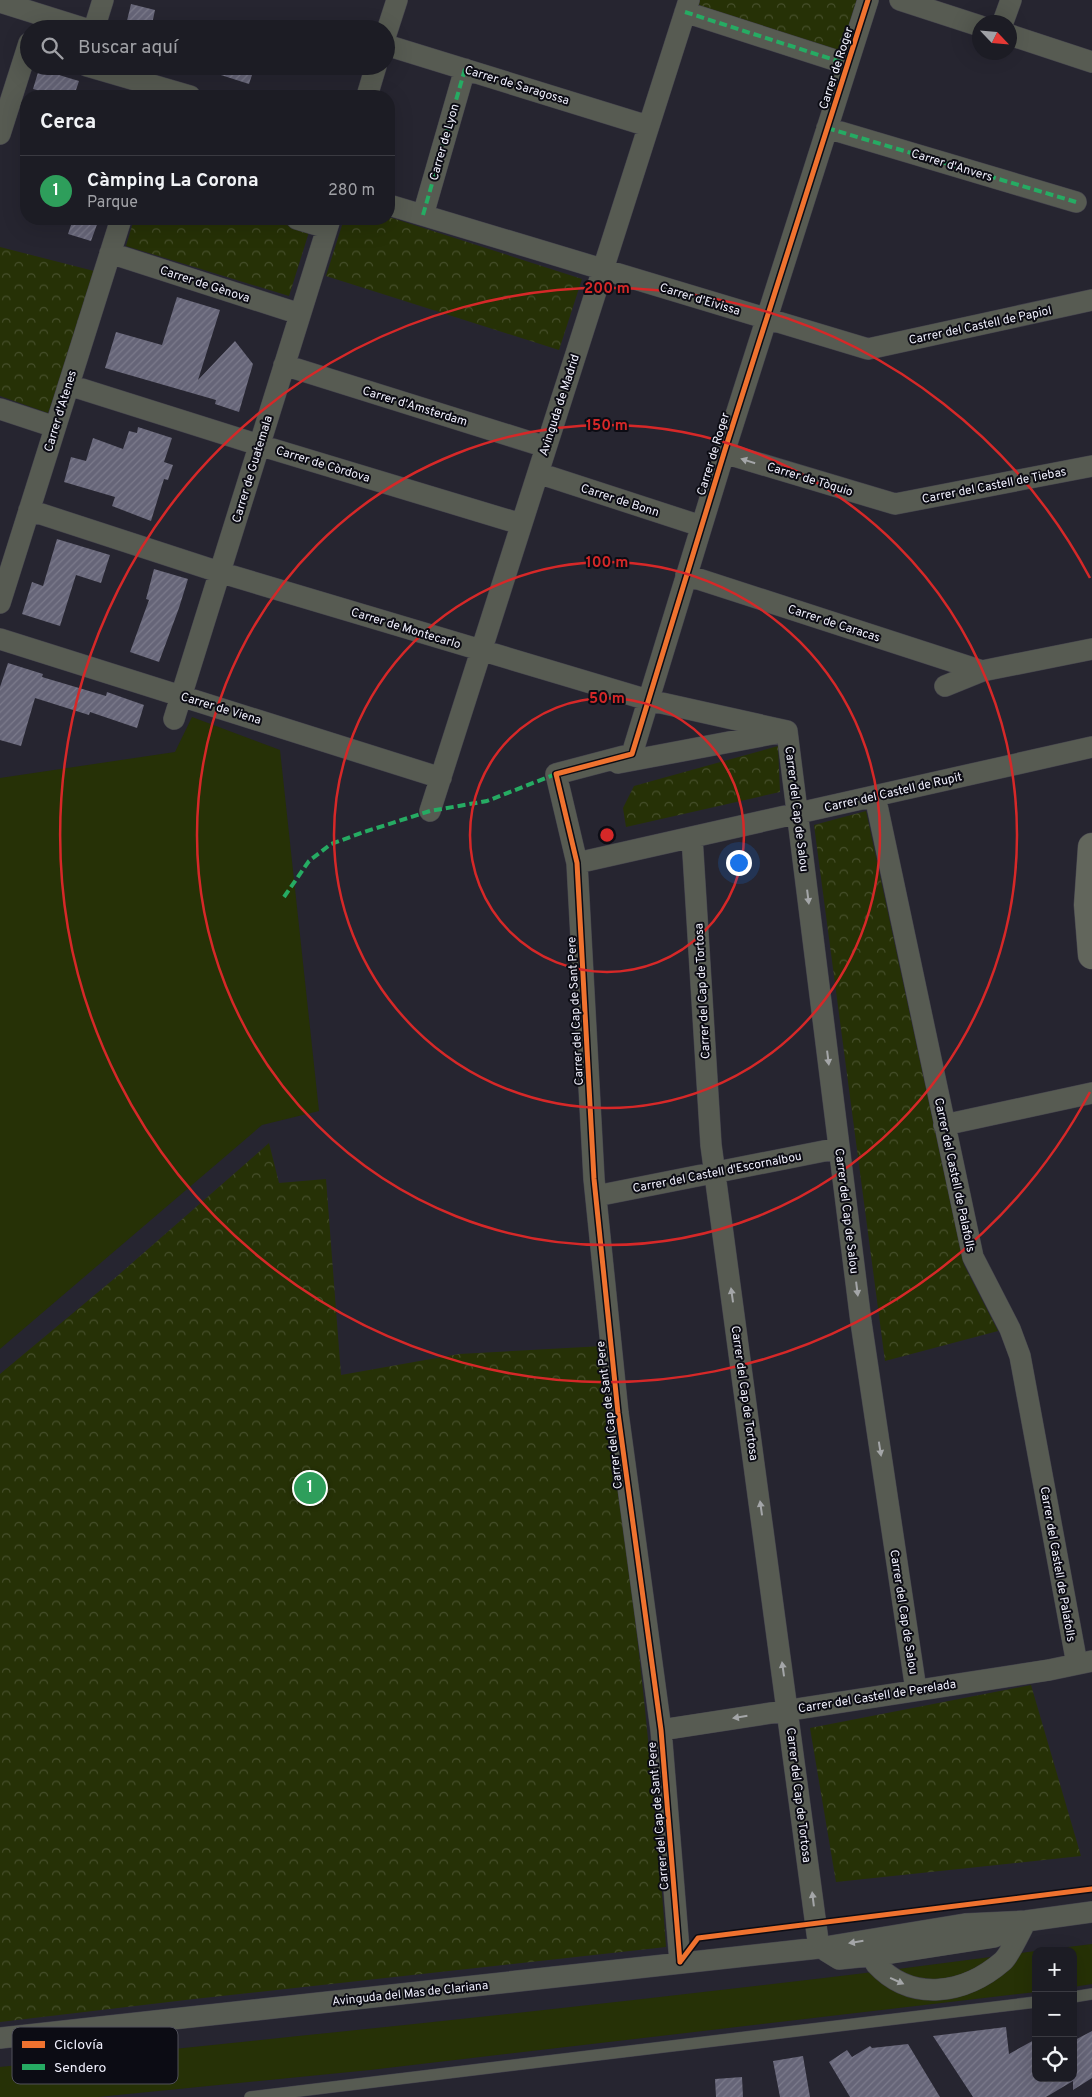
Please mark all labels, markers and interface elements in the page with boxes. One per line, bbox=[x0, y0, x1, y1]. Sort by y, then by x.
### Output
north arrow bbox=[972, 15, 1017, 60]
search box bbox=[20, 20, 395, 75]
street label: Carrer de Roger bbox=[816, 25, 858, 112]
icon: search bbox=[38, 34, 66, 62]
text: Buscar aquí bbox=[78, 36, 178, 60]
street label: Carrer de Saragossa bbox=[462, 62, 571, 109]
street label: Carrer de Lyon bbox=[426, 102, 464, 183]
text: Cerca bbox=[40, 109, 96, 136]
street label: Carrer d'Anvers bbox=[909, 146, 994, 186]
text: Càmping La Corona bbox=[87, 169, 259, 193]
text: 1 bbox=[53, 181, 59, 201]
text: 280 m bbox=[328, 181, 375, 201]
text: Parque bbox=[87, 193, 138, 213]
street label: Carrer de Gènova bbox=[158, 263, 252, 307]
text: 200 m bbox=[584, 280, 630, 299]
street label: Carrer d'Eivissa bbox=[657, 280, 742, 320]
street label: Carrer del Castell de Papiol bbox=[907, 303, 1053, 349]
street label: Avinguda de Madrid bbox=[536, 352, 584, 458]
street label: Carrer d'Atenes bbox=[41, 369, 81, 454]
street label: Carrer d'Amsterdam bbox=[360, 383, 469, 431]
street label: Carrer de Roger bbox=[694, 411, 734, 498]
street label: Carrer de Guatemala bbox=[229, 414, 277, 525]
text: 150 m bbox=[586, 417, 628, 436]
street label: Carrer de Còrdova bbox=[274, 443, 372, 487]
one-way arrow bbox=[740, 456, 755, 464]
street label: Carrer de Tòquio bbox=[765, 459, 855, 501]
street label: Carrer del Castell de Tiebas bbox=[921, 464, 1068, 508]
street label: Carrer de Bonn bbox=[578, 481, 661, 521]
text: 100 m bbox=[586, 554, 628, 573]
street label: Carrer de Caracas bbox=[785, 601, 882, 646]
street label: Carrer de Montecarlo bbox=[349, 605, 463, 653]
street label: Carrer de Viena bbox=[178, 689, 263, 729]
text: 50 m bbox=[589, 690, 625, 709]
street label: Carrer del Cap de Salou bbox=[780, 745, 812, 873]
street label: Carrer del Castell de Rupit bbox=[823, 769, 964, 817]
centre of rings bbox=[598, 826, 616, 844]
your location bbox=[726, 850, 752, 876]
one-way arrow bbox=[804, 889, 812, 905]
street label: Carrer del Cap de Tortosa bbox=[691, 923, 715, 1059]
street label: Carrer del Cap de Sant Pere bbox=[564, 936, 588, 1086]
one-way arrow bbox=[824, 1050, 832, 1066]
street label: Carrer del Castell de Palafolls bbox=[930, 1097, 978, 1254]
street label: Carrer del Cap de Salou bbox=[830, 1147, 862, 1275]
street label: Carrer del Castell d'Escornalbou bbox=[631, 1149, 803, 1197]
one-way arrow bbox=[853, 1281, 861, 1297]
one-way arrow bbox=[728, 1287, 736, 1303]
street label: Carrer del Cap de Tortosa bbox=[727, 1325, 761, 1462]
street label: Carrer del Cap de Sant Pere bbox=[593, 1340, 627, 1490]
one-way arrow bbox=[876, 1442, 884, 1458]
pin: 1 bbox=[294, 1469, 326, 1507]
street label: Carrer del Castell de Palafolls bbox=[1035, 1485, 1079, 1643]
one-way arrow bbox=[757, 1500, 765, 1516]
street label: Carrer del Cap de Salou bbox=[885, 1548, 921, 1676]
one-way arrow bbox=[778, 1661, 786, 1677]
street label: Carrer del Castell de Perelada bbox=[797, 1677, 957, 1717]
one-way arrow bbox=[732, 1713, 748, 1721]
street label: Carrer del Cap de Tortosa bbox=[782, 1727, 814, 1864]
street label: Carrer del Cap de Sant Pere bbox=[645, 1741, 673, 1891]
one-way arrow bbox=[809, 1891, 817, 1907]
one-way arrow bbox=[848, 1938, 864, 1946]
map controls bbox=[1032, 1947, 1077, 2082]
button: + bbox=[1032, 1947, 1077, 1992]
street label: Avinguda del Mas de Clariana bbox=[331, 1978, 489, 2010]
one-way arrow bbox=[890, 1978, 904, 1986]
button: − bbox=[1032, 1992, 1077, 2037]
legend bbox=[12, 2027, 178, 2084]
text: Ciclovía bbox=[54, 2037, 103, 2054]
button: locate bbox=[1032, 2037, 1077, 2082]
text: Sendero bbox=[54, 2060, 107, 2077]

